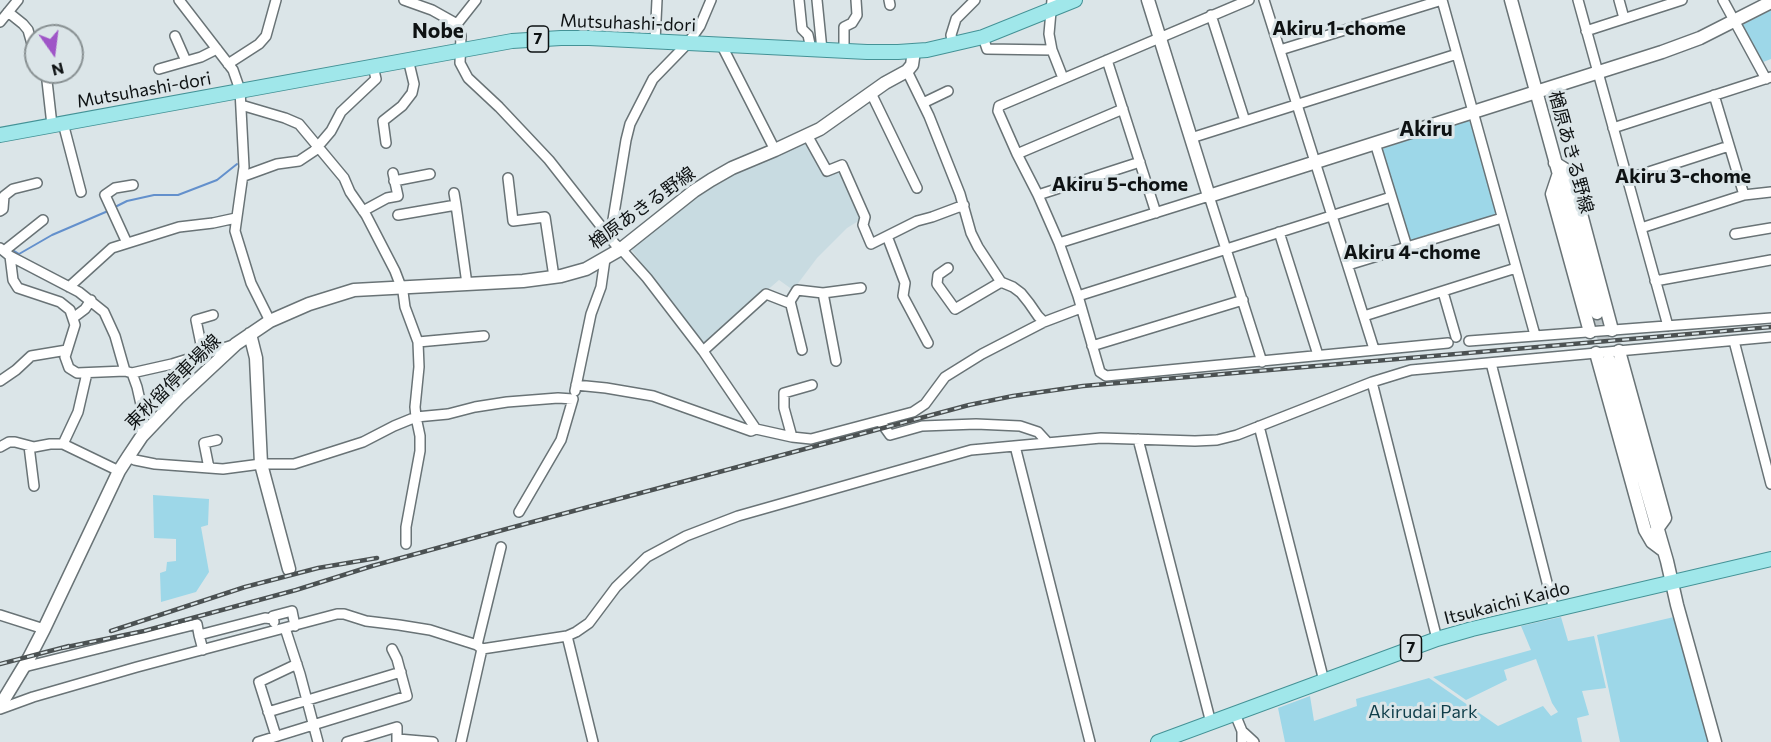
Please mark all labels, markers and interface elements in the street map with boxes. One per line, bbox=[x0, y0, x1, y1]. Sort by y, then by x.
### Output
street label: Mutsuhashi-dori bbox=[560, 10, 696, 36]
district label: Akiru 1-chome bbox=[1272, 16, 1406, 40]
district label: Nobe bbox=[412, 18, 464, 44]
north arrow bbox=[24, 24, 84, 84]
road number: 7 bbox=[528, 26, 548, 52]
text: N bbox=[50, 59, 66, 81]
street label: Mutsuhashi-dori bbox=[75, 68, 213, 112]
street label: 楢原あきる野線 bbox=[1544, 88, 1598, 216]
district label: Akiru bbox=[1399, 116, 1453, 142]
street label: 楢原あきる野線 bbox=[585, 162, 699, 254]
district label: Akiru 3-chome bbox=[1615, 164, 1751, 188]
district label: Akiru 5-chome bbox=[1052, 172, 1188, 196]
district label: Akiru 4-chome bbox=[1344, 240, 1480, 264]
street label: 東秋留停車場線 bbox=[121, 330, 225, 434]
street label: Itsukaichi Kaido bbox=[1442, 577, 1572, 629]
road number: 7 bbox=[1400, 635, 1422, 661]
park label: Akirudai Park bbox=[1368, 701, 1478, 723]

